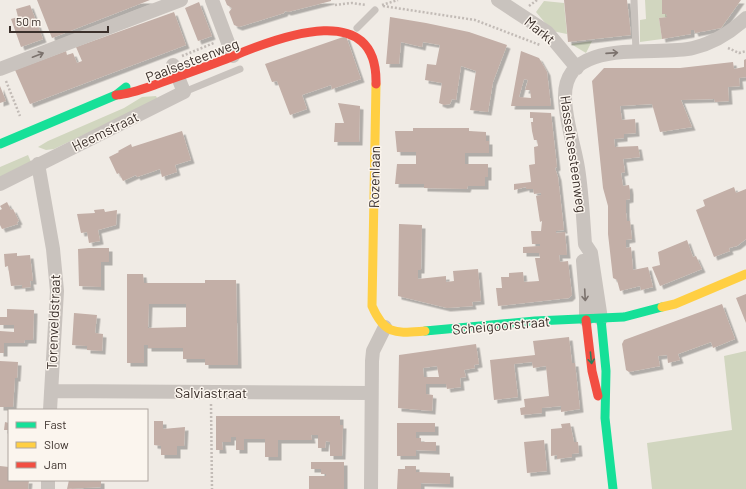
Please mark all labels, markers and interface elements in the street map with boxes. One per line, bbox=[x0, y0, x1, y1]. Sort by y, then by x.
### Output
scale bar bbox=[10, 8, 108, 34]
street label: Markt bbox=[521, 13, 559, 47]
text: 50 m bbox=[16, 14, 41, 28]
street label: Paalsesteenweg bbox=[143, 34, 241, 86]
one-way arrow bbox=[32, 50, 44, 58]
one-way arrow bbox=[605, 50, 618, 57]
street label: Hasseltsesteenweg bbox=[557, 94, 591, 214]
street label: Heemstraat bbox=[69, 108, 141, 154]
street label: Rozenlaan bbox=[365, 146, 383, 208]
street label: Torenveldstraat bbox=[43, 274, 63, 370]
one-way arrow bbox=[582, 288, 589, 301]
street label: Scheigoorstraat bbox=[451, 312, 551, 338]
one-way arrow bbox=[587, 351, 595, 364]
street label: Salviastraat bbox=[175, 384, 247, 401]
legend bbox=[8, 409, 148, 481]
text: Fast bbox=[44, 417, 67, 431]
text: Slow bbox=[44, 437, 69, 451]
text: Jam bbox=[44, 457, 67, 471]

